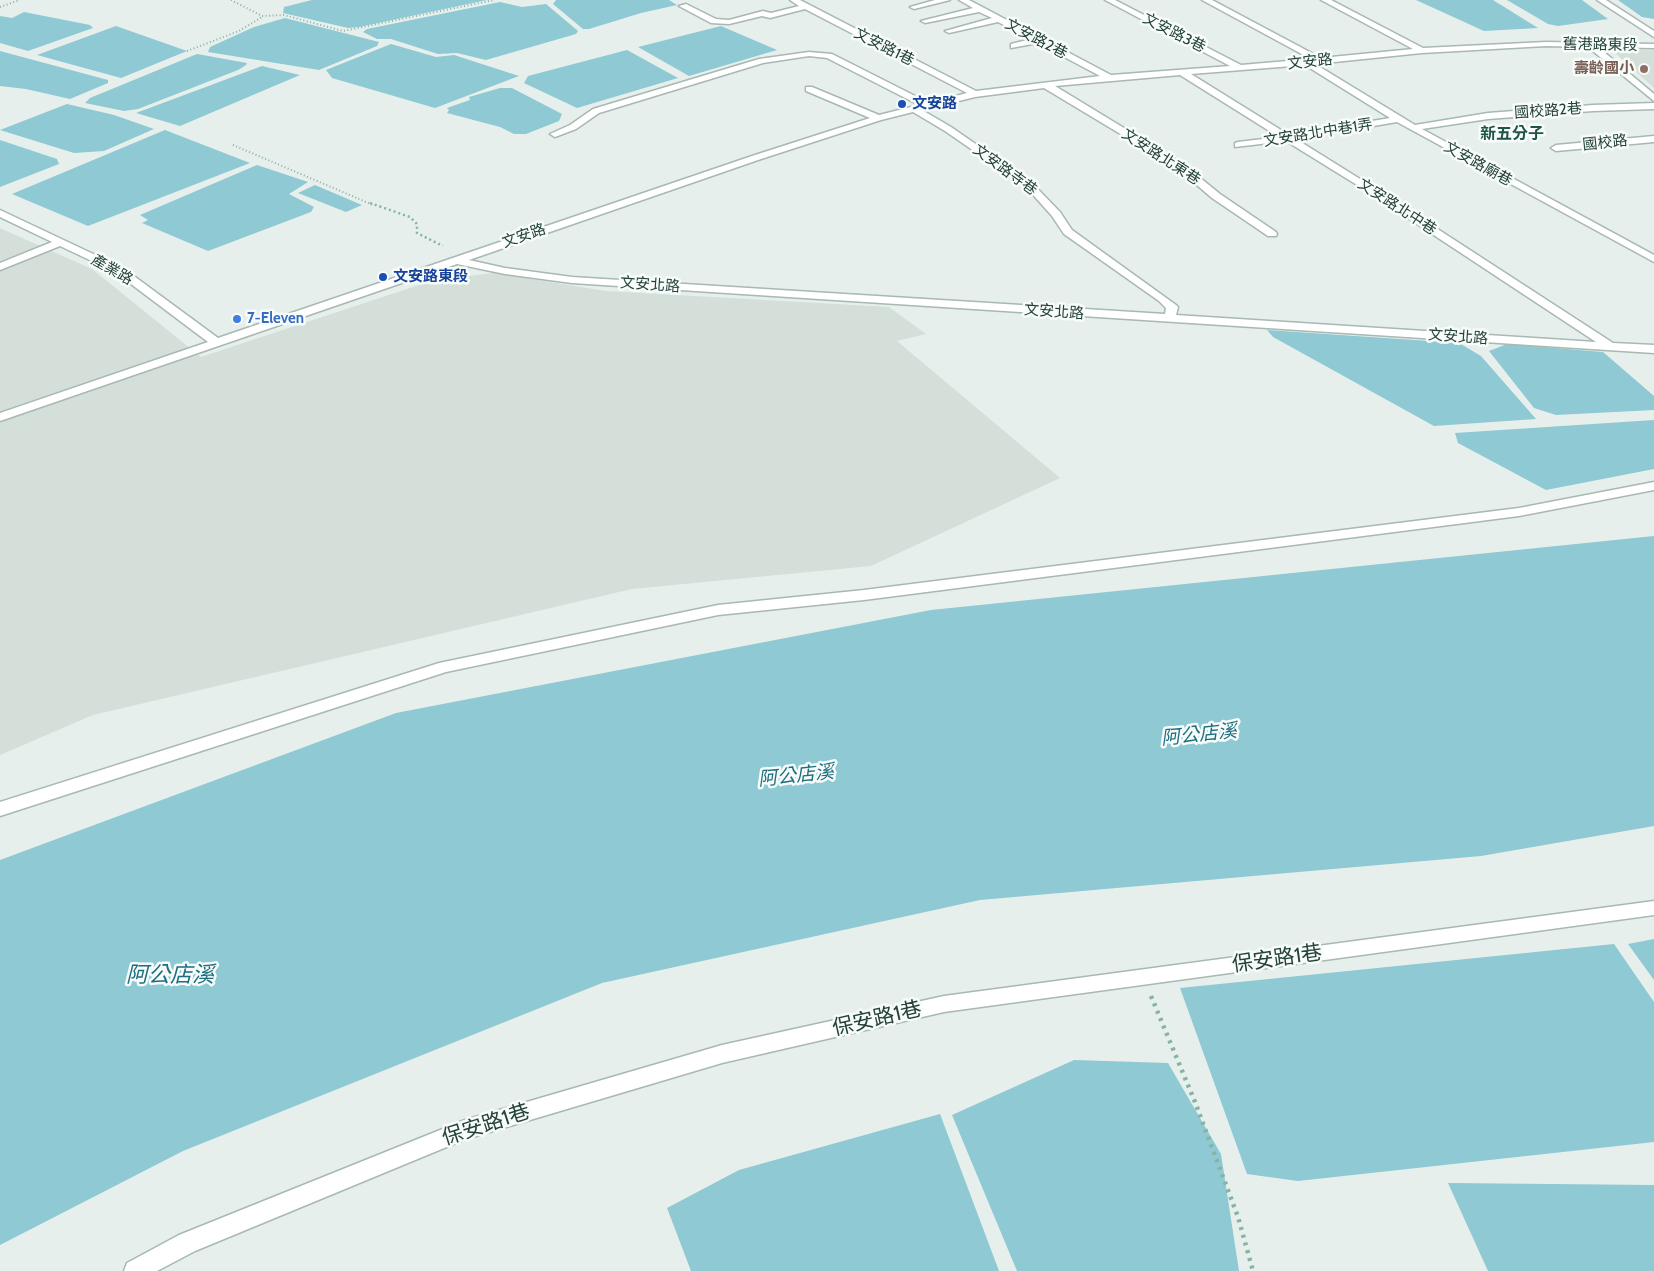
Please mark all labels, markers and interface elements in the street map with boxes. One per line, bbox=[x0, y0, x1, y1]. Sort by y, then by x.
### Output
street label: 文安路3巷 bbox=[1140, 10, 1208, 56]
street label: 文安路2巷 bbox=[1002, 15, 1070, 63]
street label: 文安路1巷 bbox=[851, 24, 917, 70]
street label: 舊港路東段 bbox=[1562, 35, 1638, 55]
street label: 文安路 bbox=[1287, 51, 1333, 73]
place label: 壽齡國小 bbox=[1574, 60, 1634, 78]
marker: 壽齡國小 bbox=[1638, 63, 1650, 75]
place label: 文安路 bbox=[912, 95, 957, 113]
marker: 文安路 bbox=[896, 98, 908, 110]
street label: 國校路2巷 bbox=[1514, 100, 1582, 122]
street label: 文安路北中巷1弄 bbox=[1262, 116, 1374, 150]
district label: 新五分子 bbox=[1480, 124, 1544, 144]
street label: 文安路北東巷 bbox=[1118, 125, 1204, 189]
street label: 國校路 bbox=[1582, 132, 1628, 154]
street label: 文安路廟巷 bbox=[1441, 138, 1515, 190]
street label: 文安路寺巷 bbox=[969, 141, 1041, 199]
street label: 文安路北中巷 bbox=[1354, 175, 1440, 239]
street label: 文安路 bbox=[500, 220, 548, 252]
street label: 產業路 bbox=[88, 251, 136, 289]
place label: 文安路東段 bbox=[393, 268, 468, 286]
marker: 文安路東段 bbox=[377, 271, 389, 283]
street label: 文安北路 bbox=[619, 274, 681, 296]
street label: 文安北路 bbox=[1023, 301, 1085, 323]
place label: 7-Eleven bbox=[247, 310, 304, 328]
marker: 7-Eleven bbox=[231, 313, 243, 325]
street label: 文安北路 bbox=[1427, 326, 1489, 348]
water label: 阿公店溪 bbox=[1160, 720, 1238, 750]
water label: 阿公店溪 bbox=[757, 761, 835, 791]
street label: 保安路1巷 bbox=[1230, 940, 1324, 978]
water label: 阿公店溪 bbox=[126, 963, 214, 989]
street label: 保安路1巷 bbox=[830, 997, 924, 1041]
street label: 保安路1巷 bbox=[439, 1099, 533, 1151]

